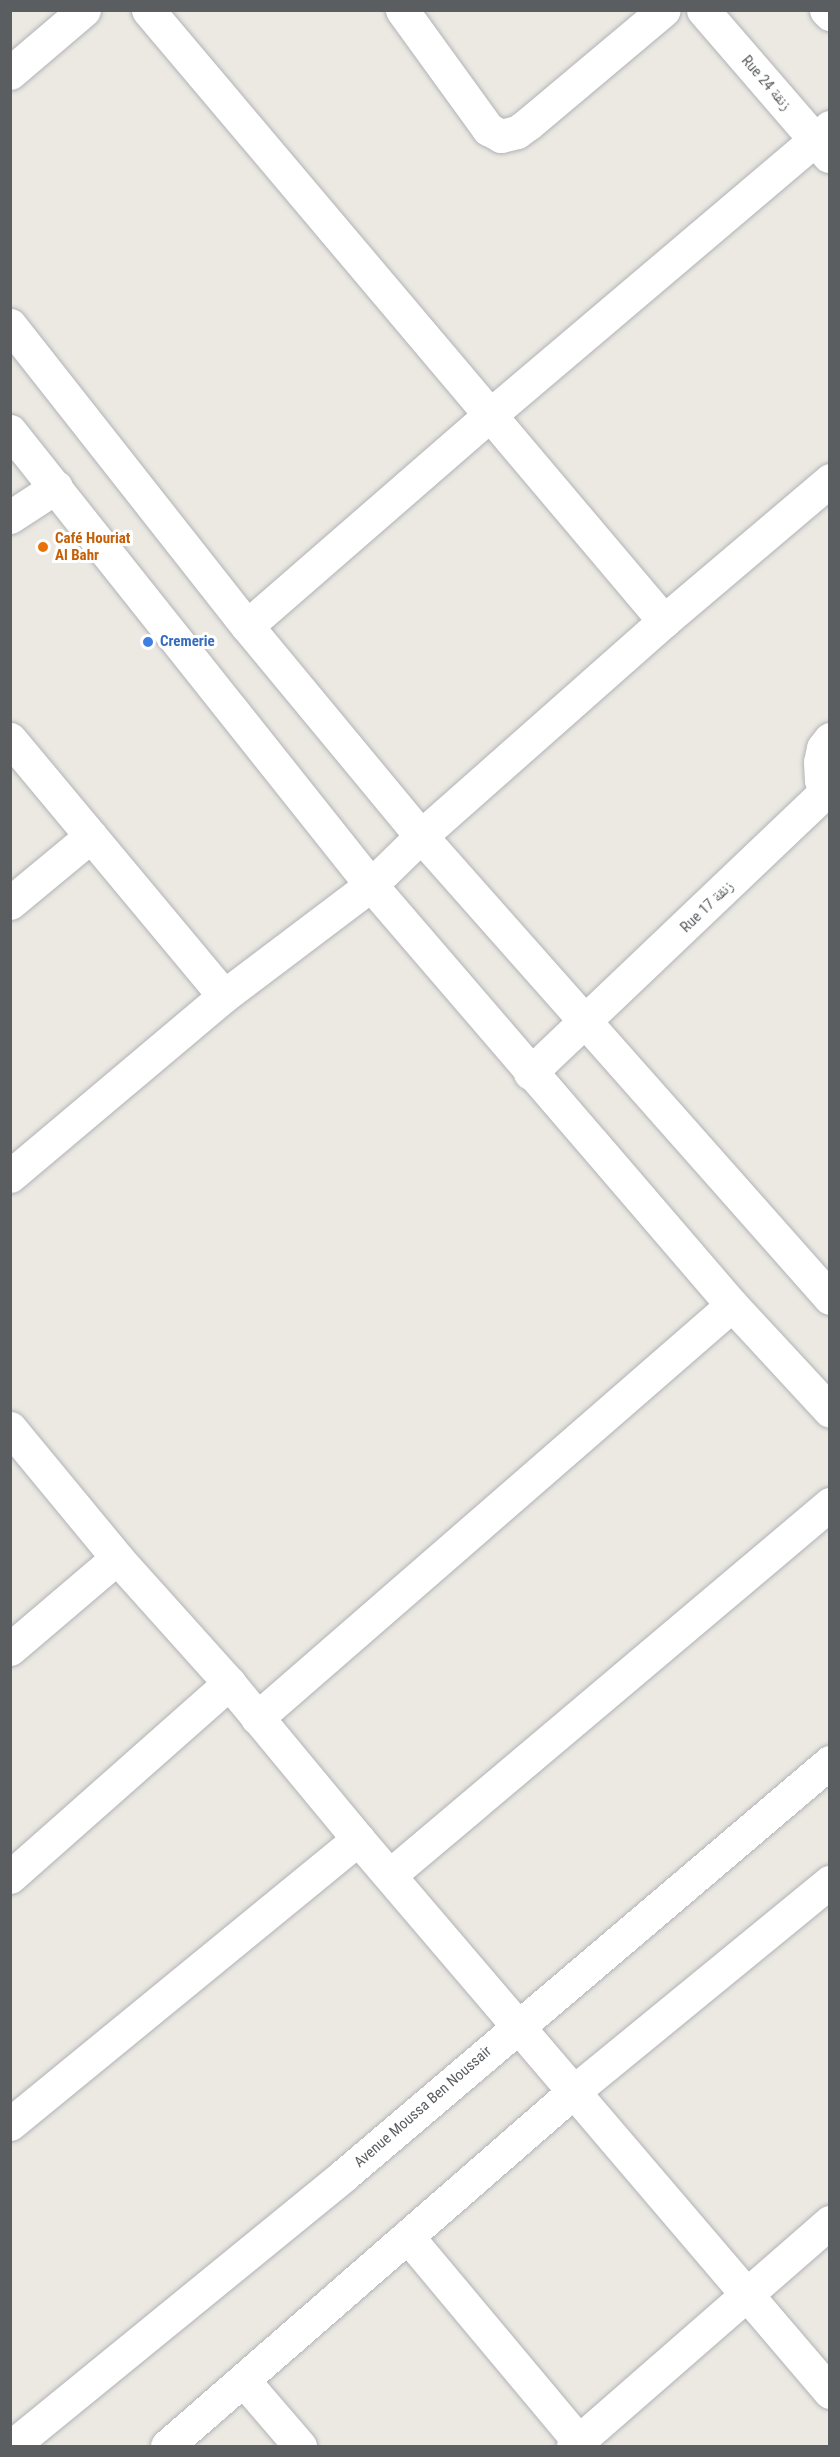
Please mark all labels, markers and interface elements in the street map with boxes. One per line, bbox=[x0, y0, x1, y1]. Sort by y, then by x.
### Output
street label: Rue 24 زنقة bbox=[737, 52, 795, 114]
place label: Café Houriat Al Bahr bbox=[55, 529, 130, 564]
marker: Café Houriat Al Bahr bbox=[36, 540, 50, 554]
place label: Cremerie bbox=[160, 633, 215, 651]
marker: Cremerie bbox=[141, 635, 155, 649]
street label: Rue 17 زنقة bbox=[677, 877, 737, 937]
street label: Avenue Moussa Ben Noussair bbox=[351, 2042, 495, 2172]

